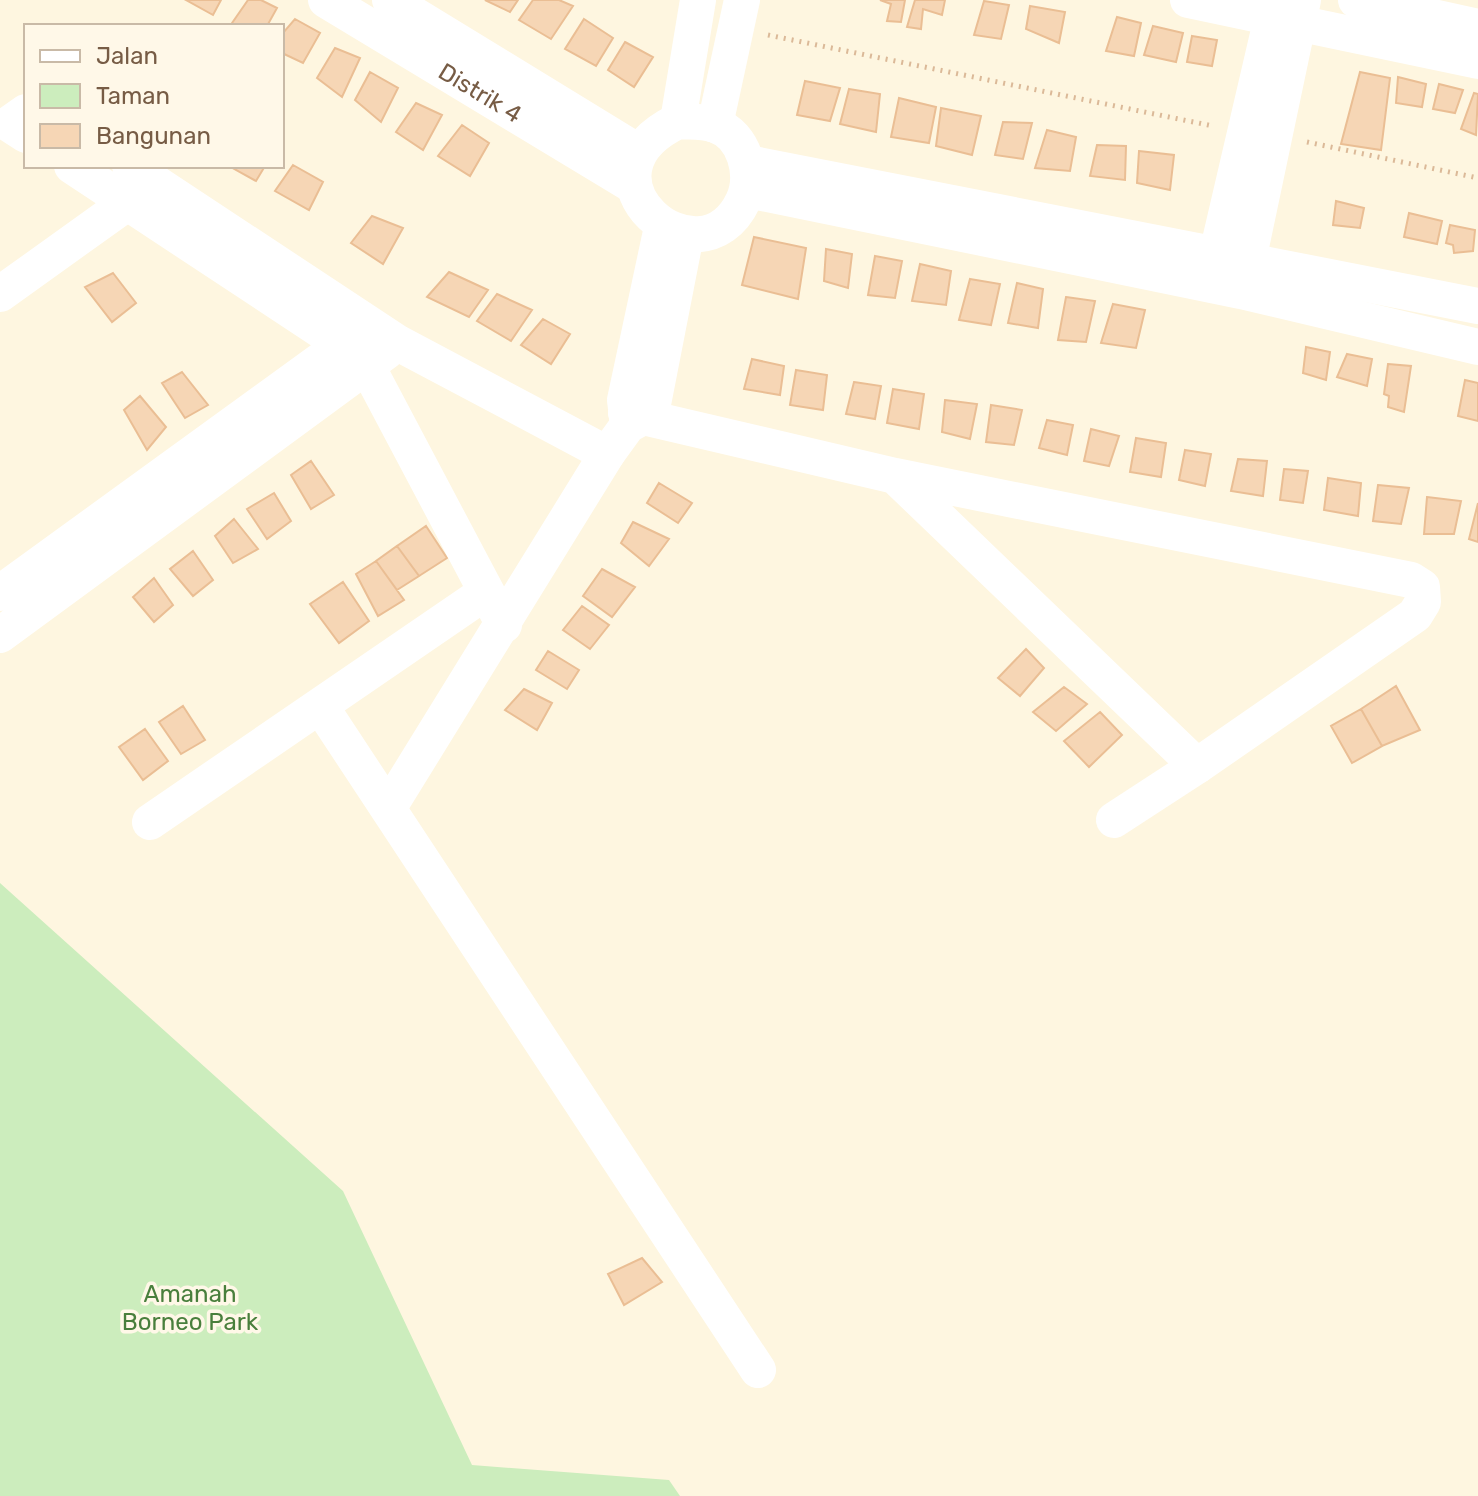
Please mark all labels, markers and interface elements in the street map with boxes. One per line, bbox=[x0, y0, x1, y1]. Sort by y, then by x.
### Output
legend bbox=[24, 24, 284, 168]
text: Jalan bbox=[96, 42, 158, 70]
street label: Distrik 4 bbox=[434, 57, 527, 129]
text: Taman bbox=[96, 82, 170, 110]
text: Bangunan bbox=[96, 122, 211, 150]
park label: Amanah Borneo Park bbox=[122, 1280, 259, 1336]

